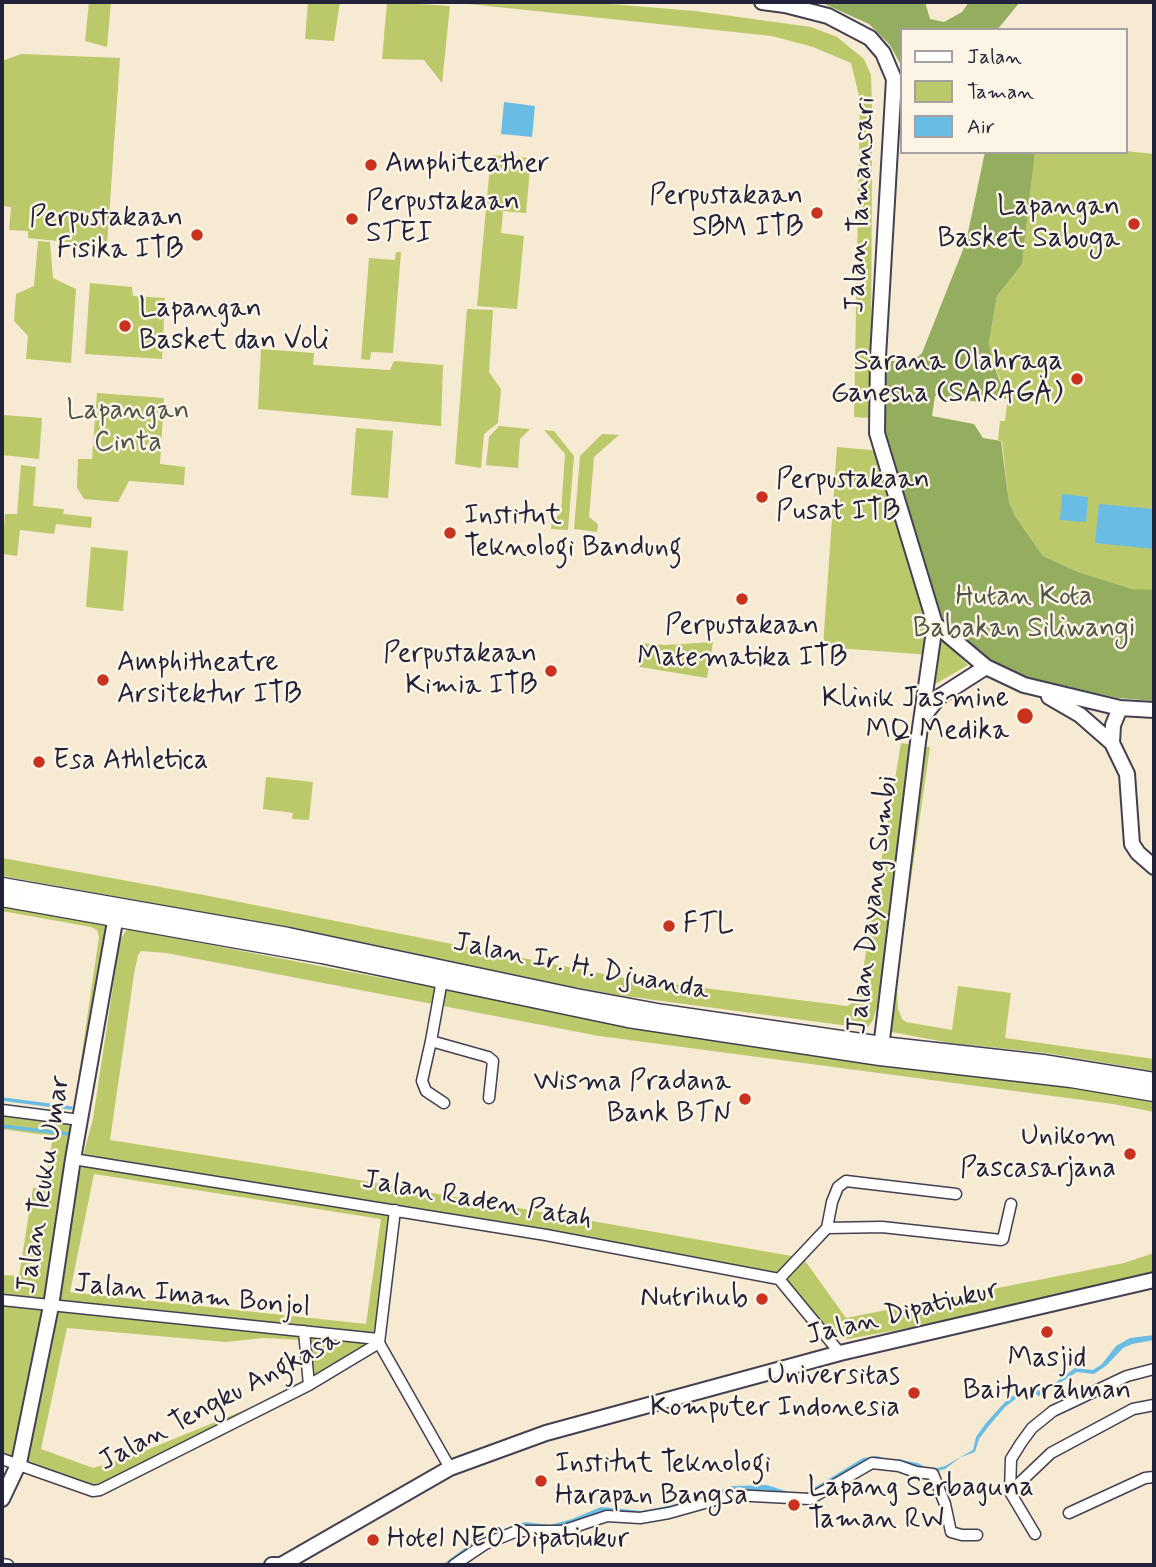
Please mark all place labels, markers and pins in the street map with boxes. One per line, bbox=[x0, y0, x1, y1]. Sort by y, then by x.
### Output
place label: Amphiteather bbox=[385, 148, 550, 182]
marker: Amphiteather bbox=[363, 157, 379, 173]
place label: Perpustakaan SBM ITB bbox=[649, 180, 803, 246]
place label: Perpustakaan STEI bbox=[366, 186, 520, 252]
place label: Lapangan Basket Sabuga bbox=[937, 191, 1120, 257]
place label: Perpustakaan Fisika ITB bbox=[29, 202, 183, 268]
marker: Perpustakaan SBM ITB bbox=[809, 205, 825, 221]
marker: Perpustakaan STEI bbox=[344, 211, 360, 227]
marker: Lapangan Basket Sabuga bbox=[1126, 216, 1142, 232]
marker: Perpustakaan Fisika ITB bbox=[189, 227, 205, 243]
place label: Lapangan Basket dan Voli bbox=[139, 293, 329, 359]
marker: Lapangan Basket dan Voli bbox=[117, 318, 133, 334]
place label: Sarana Olahraga Ganesha (SARAGA) bbox=[831, 346, 1063, 412]
marker: Sarana Olahraga Ganesha (SARAGA) bbox=[1069, 371, 1085, 387]
place label: Perpustakaan Pusat ITB bbox=[776, 464, 930, 530]
marker: Perpustakaan Pusat ITB bbox=[754, 489, 770, 505]
place label: Institut Teknologi Bandung bbox=[464, 500, 682, 566]
marker: Institut Teknologi Bandung bbox=[442, 525, 458, 541]
marker: Perpustakaan Matematika ITB bbox=[734, 591, 750, 607]
place label: Perpustakaan Matematika ITB bbox=[637, 610, 847, 676]
place label: Perpustakaan Kimia ITB bbox=[383, 638, 537, 704]
place label: Amphitheatre Arsitektur ITB bbox=[117, 647, 301, 713]
marker: Perpustakaan Kimia ITB bbox=[543, 663, 559, 679]
marker: Amphitheatre Arsitektur ITB bbox=[95, 672, 111, 688]
place label: Klinik Jasmine MQ Medika bbox=[822, 683, 1009, 749]
marker: Klinik Jasmine MQ Medika bbox=[1015, 706, 1035, 726]
place label: Esa Athletica bbox=[53, 745, 208, 779]
marker: Esa Athletica bbox=[31, 754, 47, 770]
place label: FTL bbox=[683, 909, 734, 943]
marker: FTL bbox=[661, 918, 677, 934]
place label: Wisma Pradana Bank BTN bbox=[533, 1066, 731, 1132]
marker: Wisma Pradana Bank BTN bbox=[737, 1091, 753, 1107]
place label: Unikom Pascasarjana bbox=[960, 1121, 1116, 1187]
marker: Unikom Pascasarjana bbox=[1122, 1146, 1138, 1162]
place label: Nutrihub bbox=[640, 1282, 748, 1316]
marker: Nutrihub bbox=[754, 1291, 770, 1307]
marker: Masjid Baiturrahman bbox=[1039, 1324, 1055, 1340]
place label: Masjid Baiturrahman bbox=[963, 1343, 1131, 1409]
place label: Universitas Komputer Indonesia bbox=[650, 1360, 900, 1426]
marker: Universitas Komputer Indonesia bbox=[906, 1385, 922, 1401]
place label: Institut Teknologi Harapan Bangsa bbox=[555, 1448, 771, 1514]
place label: Lapang Serbaguna Taman RW bbox=[808, 1472, 1034, 1538]
marker: Institut Teknologi Harapan Bangsa bbox=[533, 1473, 549, 1489]
marker: Lapang Serbaguna Taman RW bbox=[786, 1497, 802, 1513]
place label: Hotel NEO Dipatiukur bbox=[387, 1523, 629, 1557]
marker: Hotel NEO Dipatiukur bbox=[365, 1532, 381, 1548]

